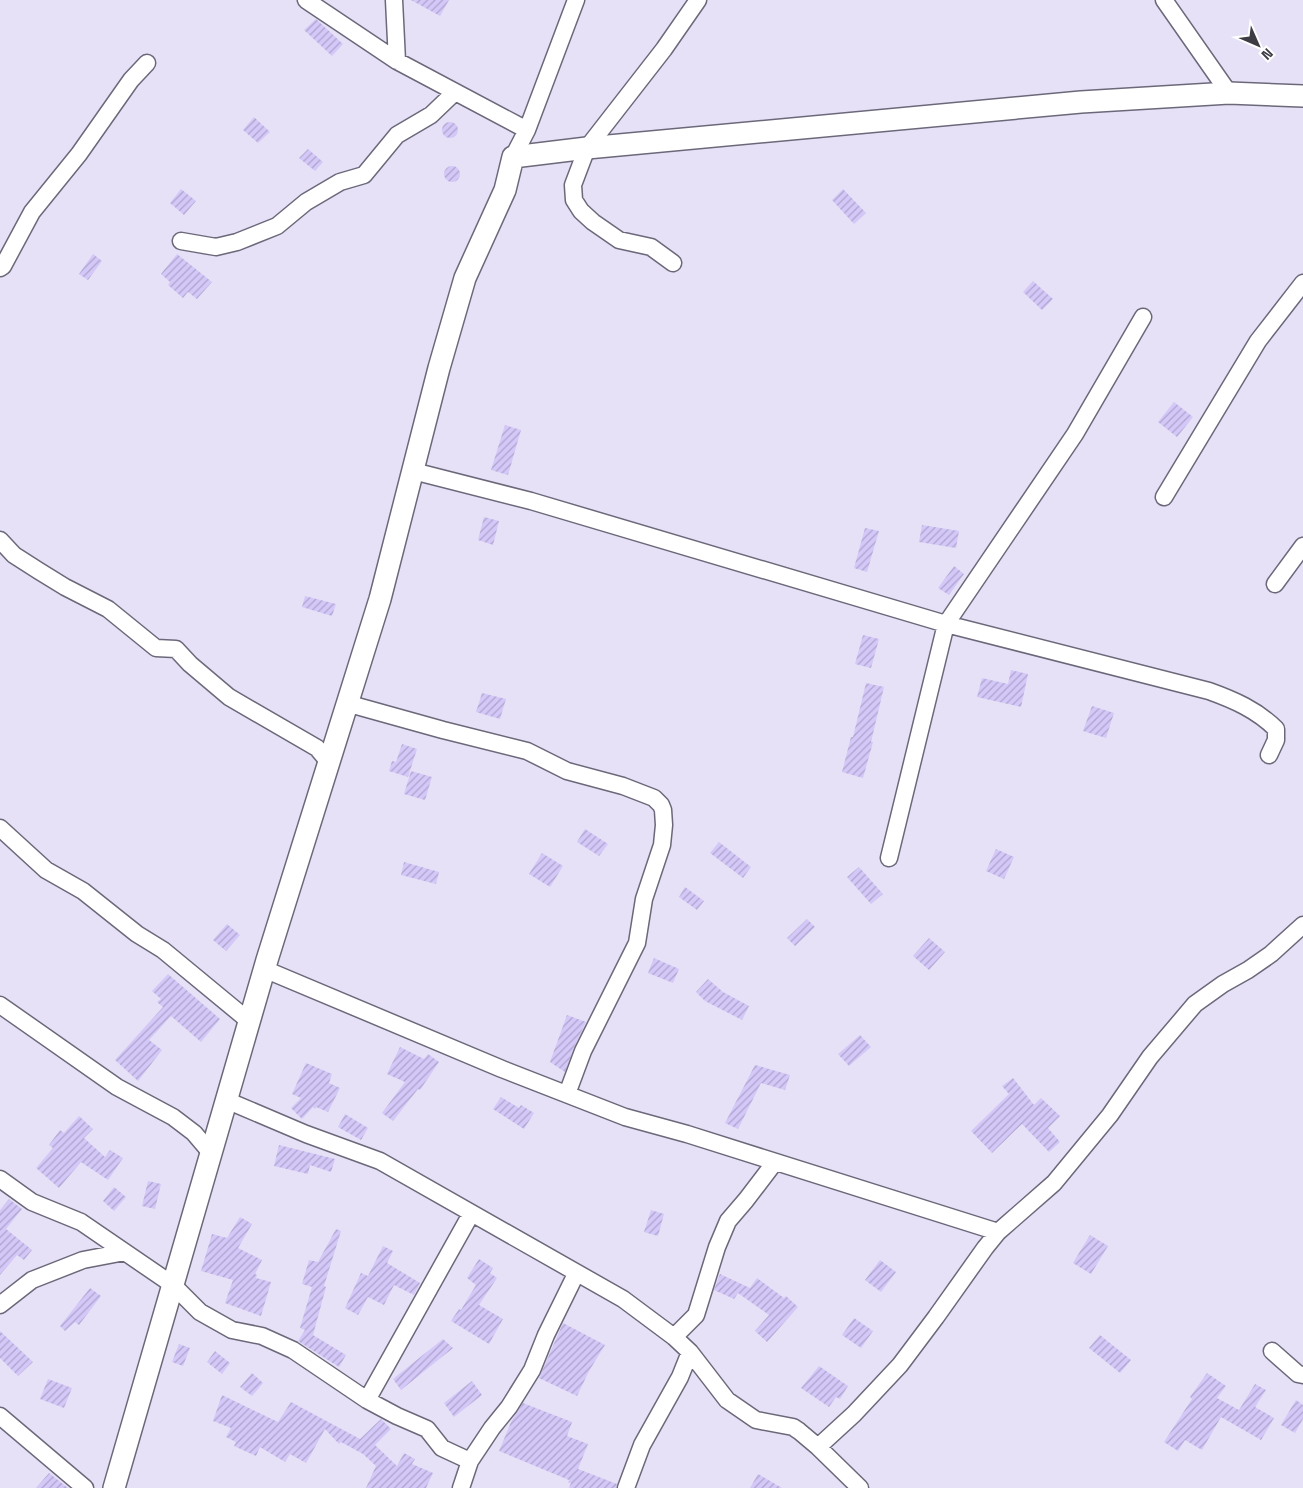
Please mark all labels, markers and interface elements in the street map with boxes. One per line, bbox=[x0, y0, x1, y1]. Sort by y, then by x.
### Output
north arrow bbox=[1233, 20, 1283, 70]
text: N bbox=[1258, 45, 1277, 64]

